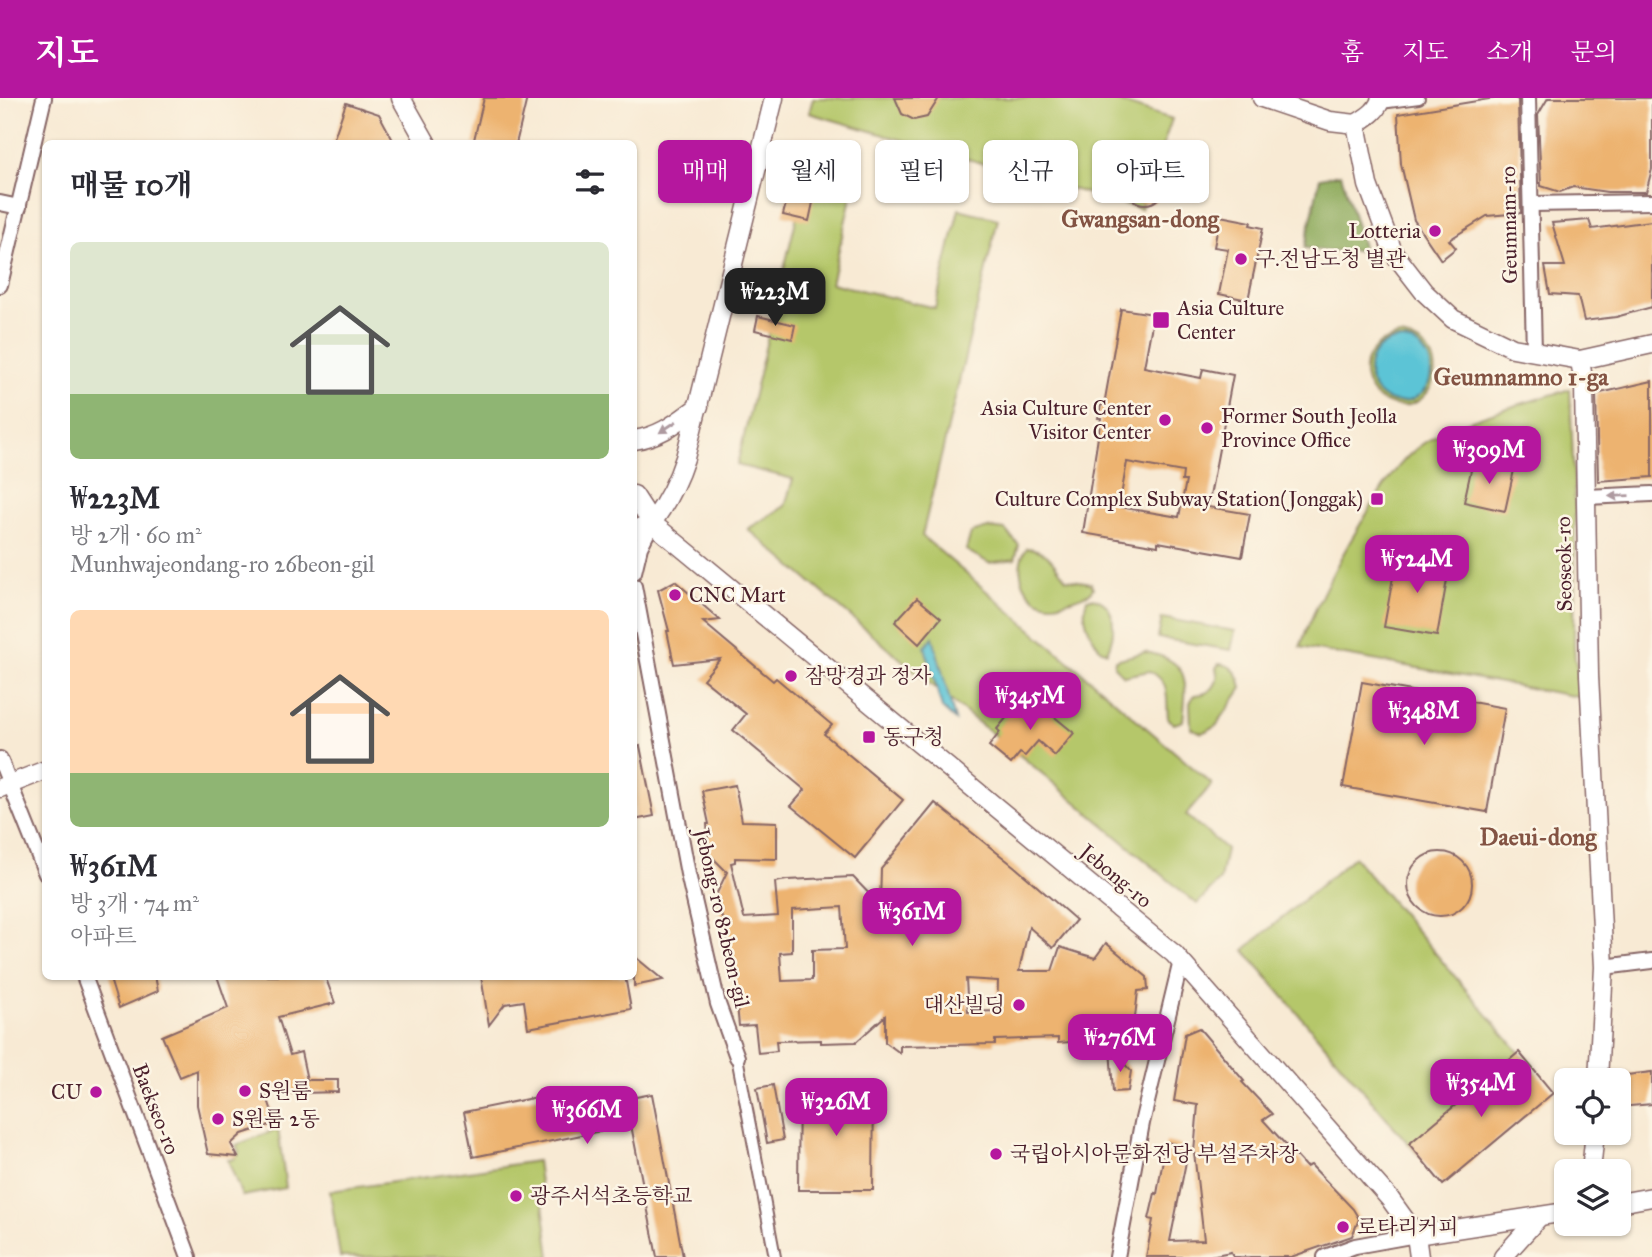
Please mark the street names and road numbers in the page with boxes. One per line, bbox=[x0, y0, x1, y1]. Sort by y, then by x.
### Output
street label: Geumnam-ro bbox=[1495, 166, 1523, 284]
street label: Seoseok-ro bbox=[1550, 516, 1578, 612]
street label: Jebong-ro 82beon-gil bbox=[688, 824, 755, 1010]
street label: Jebong-ro bbox=[1073, 837, 1158, 914]
street label: Baekseo-ro bbox=[127, 1060, 185, 1158]

